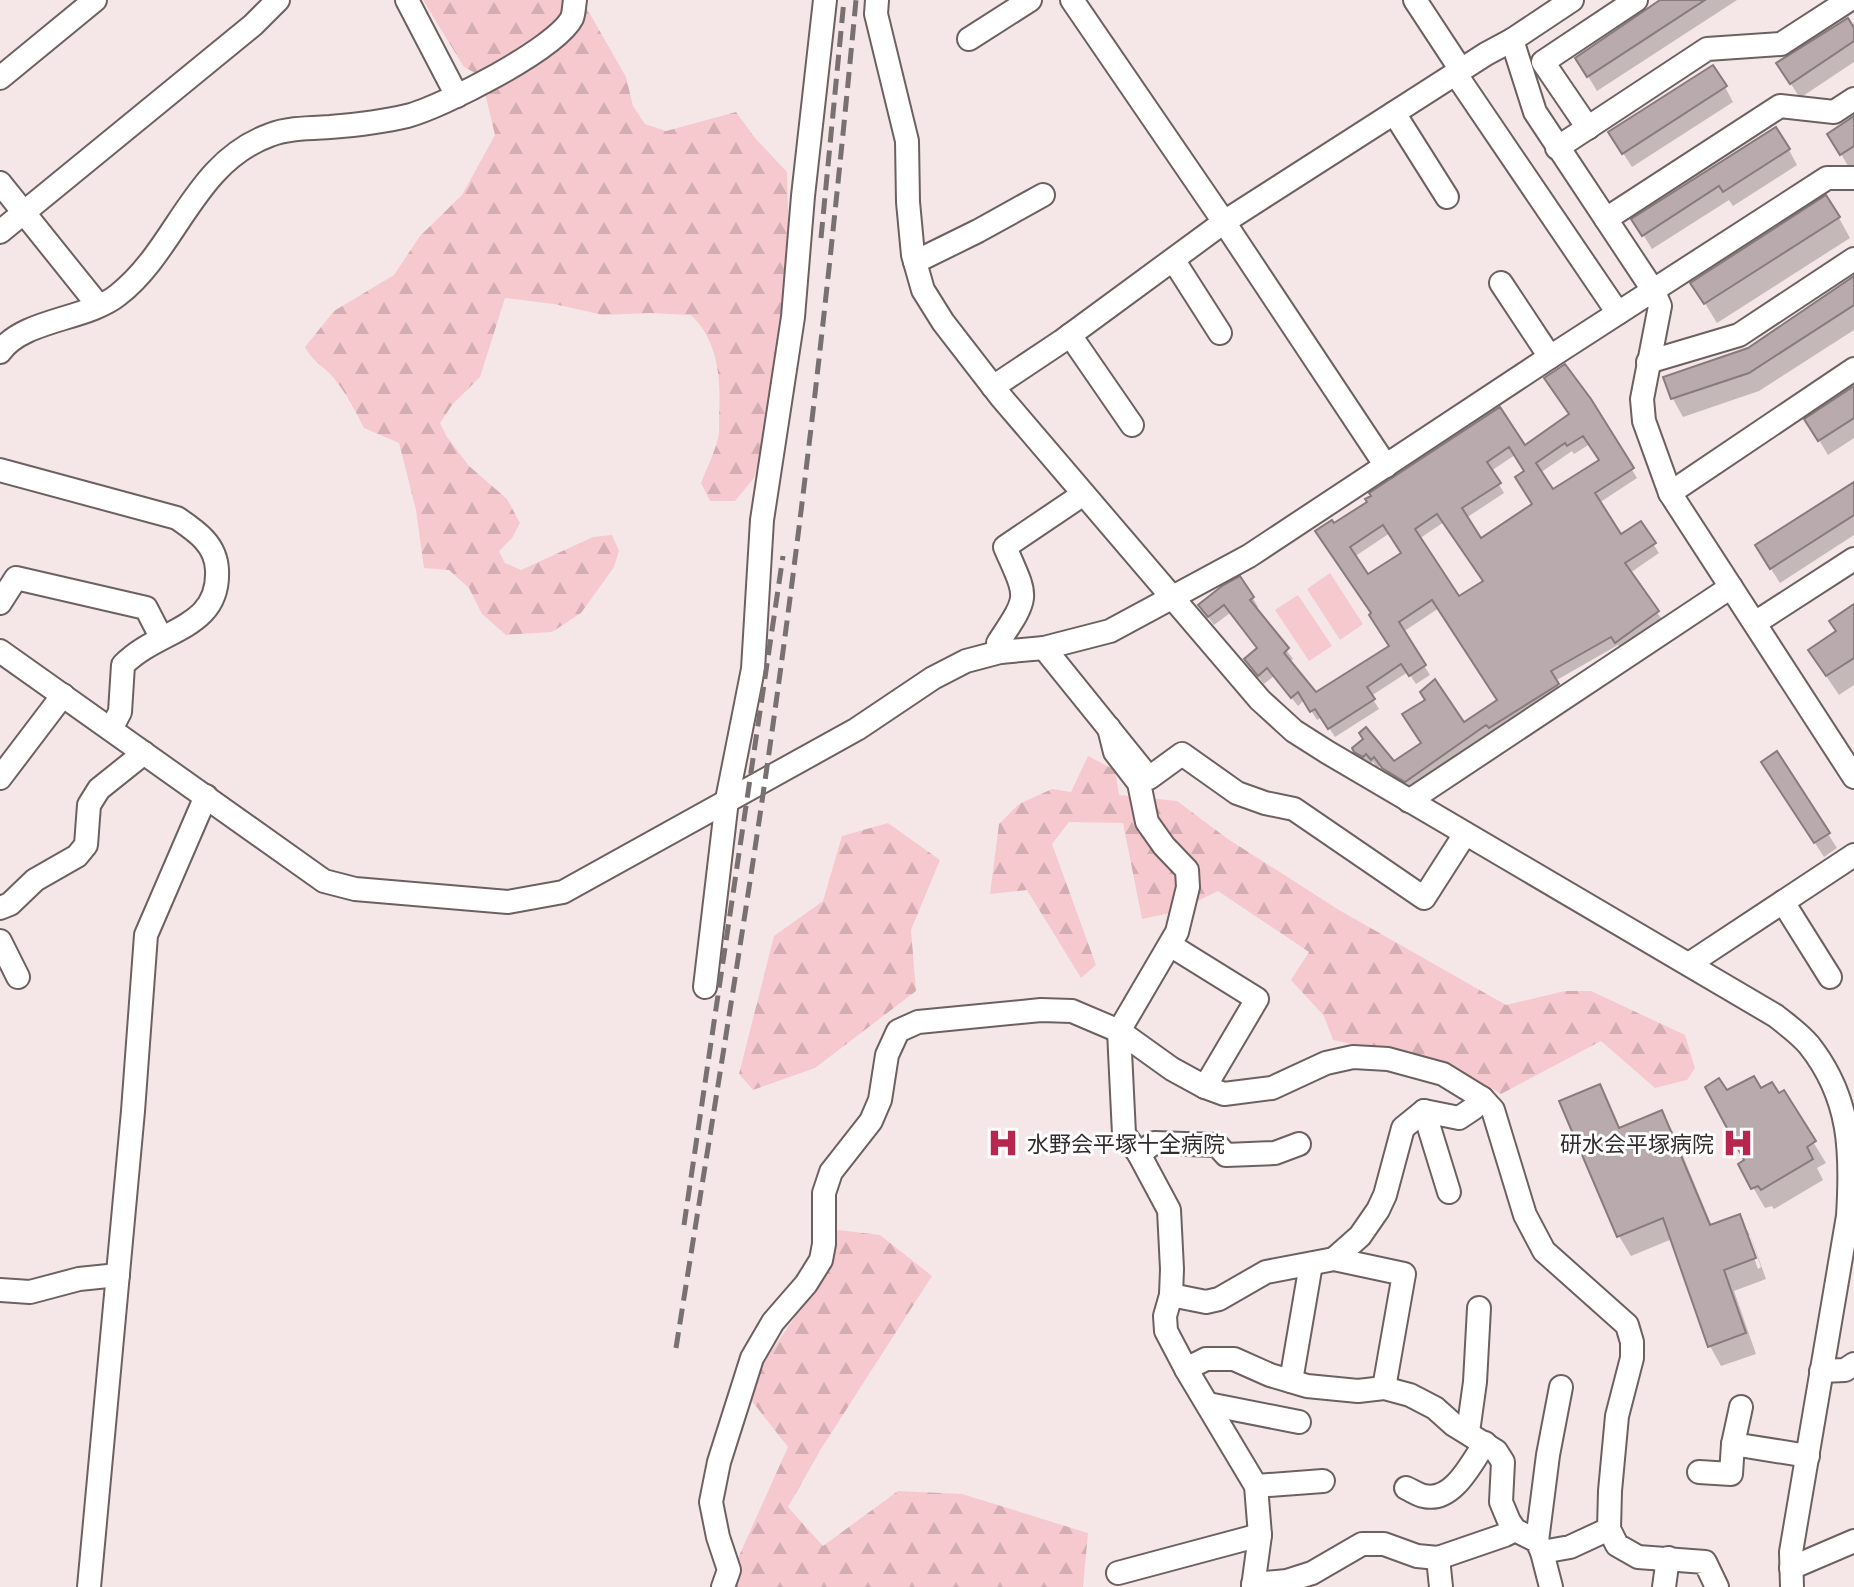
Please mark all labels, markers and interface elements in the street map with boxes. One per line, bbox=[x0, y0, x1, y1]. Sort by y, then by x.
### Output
hospital icon: 水野会平塚十全病院 bbox=[986, 1126, 1020, 1160]
hospital icon: 研水会平塚病院 bbox=[1721, 1126, 1755, 1160]
place label: 水野会平塚十全病院 bbox=[1027, 1130, 1225, 1157]
place label: 研水会平塚病院 bbox=[1560, 1130, 1714, 1157]

